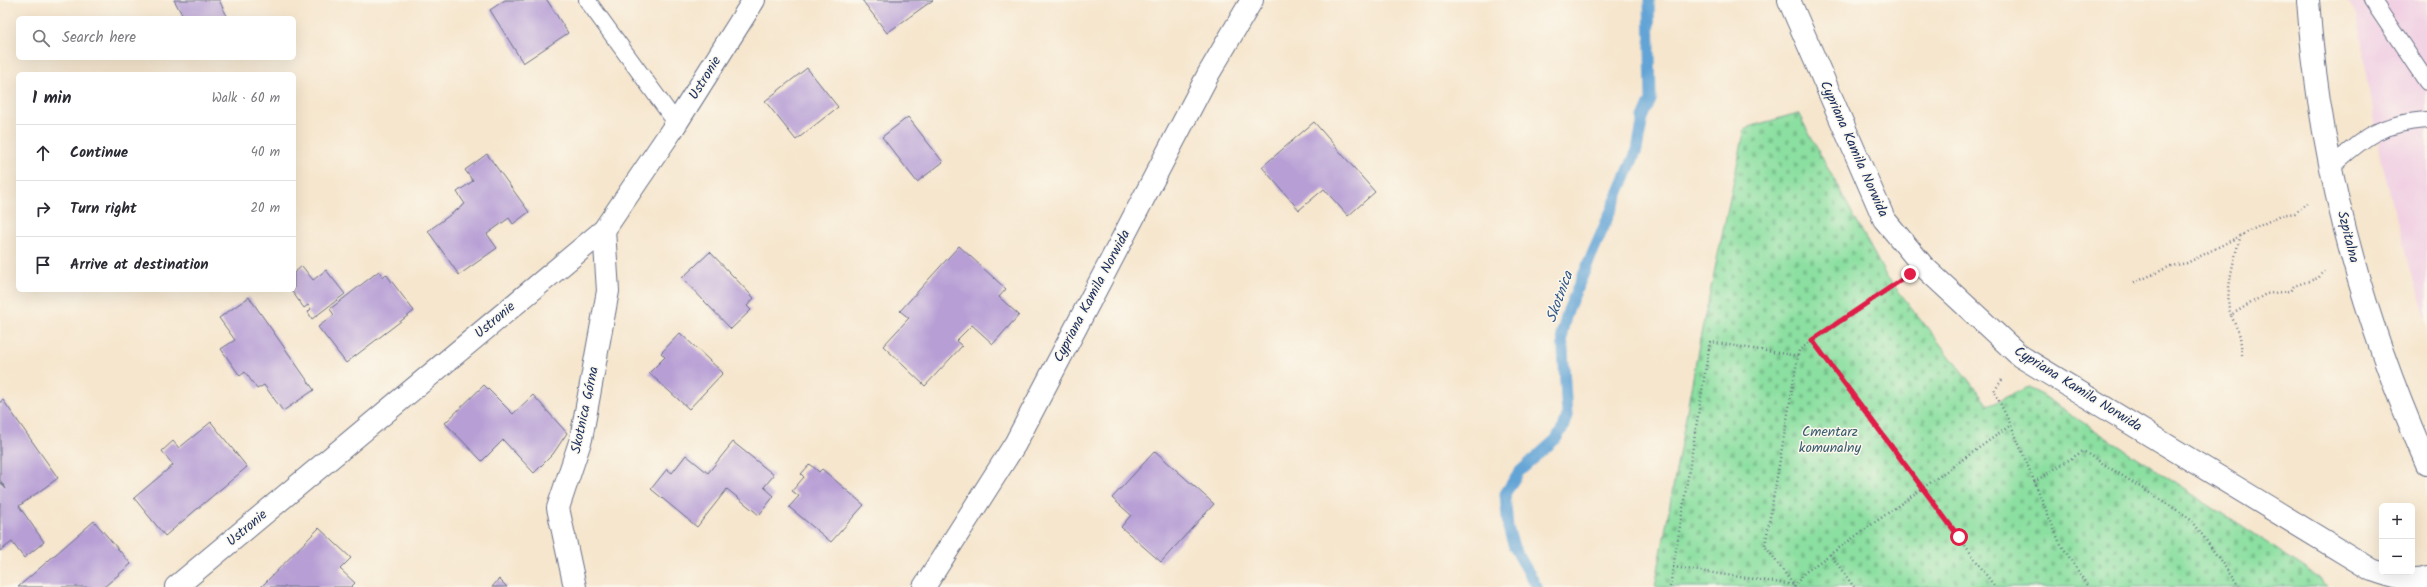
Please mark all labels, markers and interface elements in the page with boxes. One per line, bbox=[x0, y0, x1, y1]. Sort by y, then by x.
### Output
search box bbox=[16, 16, 296, 60]
text: Search here bbox=[62, 26, 136, 50]
icon: search bbox=[30, 27, 52, 49]
street label: Ustronie bbox=[683, 51, 727, 104]
street label: Cypriana Kamila Norwida bbox=[1814, 77, 1894, 221]
text: 1 min bbox=[32, 85, 71, 112]
text: Walk · 60 m bbox=[212, 88, 280, 109]
text: Continue bbox=[70, 141, 128, 165]
icon: ahead bbox=[32, 142, 54, 164]
text: 40 m bbox=[251, 142, 280, 163]
text: Turn right bbox=[70, 197, 137, 221]
icon: right bbox=[32, 198, 54, 220]
text: 20 m bbox=[250, 198, 280, 219]
street label: Szpitalna bbox=[2331, 209, 2365, 265]
street label: Cypriana Kamila Norwida bbox=[1048, 226, 1136, 366]
text: Arrive at destination bbox=[70, 253, 209, 277]
icon: arrive bbox=[32, 254, 54, 276]
route end bbox=[1901, 265, 1919, 283]
water label: Skotnica bbox=[1540, 267, 1581, 326]
street label: Ustronie bbox=[470, 296, 521, 344]
street label: Cypriana Kamila Norwida bbox=[2010, 341, 2146, 437]
street label: Skotnica Górna bbox=[565, 364, 605, 456]
park label: Cmentarz komunalny bbox=[1799, 421, 1862, 459]
map controls bbox=[2379, 503, 2415, 575]
button: + bbox=[2379, 503, 2415, 539]
street label: Ustronie bbox=[222, 504, 273, 552]
route start bbox=[1950, 528, 1968, 546]
button: − bbox=[2379, 539, 2415, 575]

